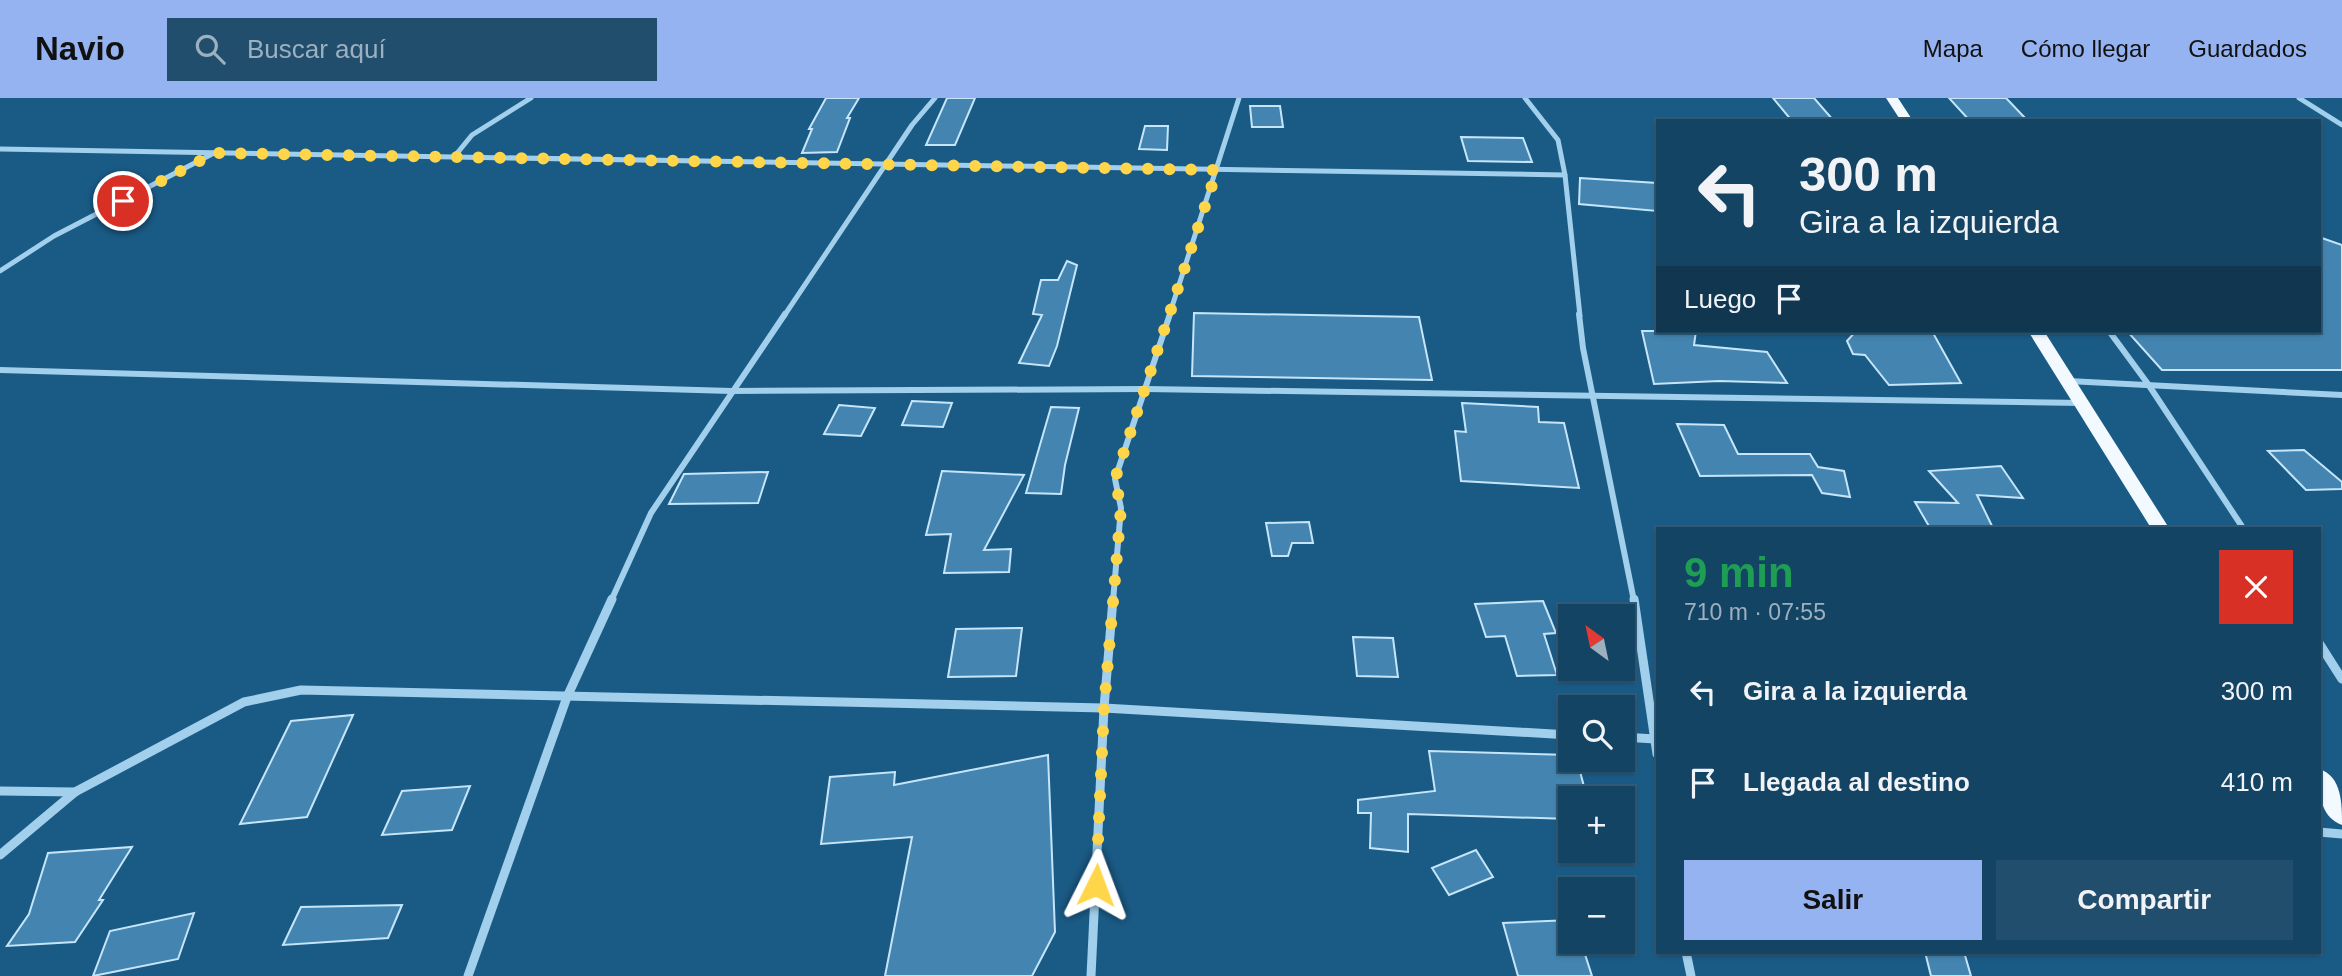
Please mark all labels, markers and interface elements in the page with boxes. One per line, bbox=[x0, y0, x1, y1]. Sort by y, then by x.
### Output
search box bbox=[167, 18, 657, 81]
text: Navio bbox=[35, 30, 125, 67]
icon: search bbox=[191, 30, 229, 68]
text: Buscar aquí bbox=[247, 34, 386, 64]
text: Mapa bbox=[1923, 35, 1983, 62]
text: Cómo llegar bbox=[2021, 35, 2150, 62]
text: Guardados bbox=[2188, 35, 2307, 62]
icon: left bbox=[1684, 147, 1775, 238]
text: 300 m bbox=[1799, 147, 1938, 201]
pin bbox=[93, 171, 153, 231]
icon: arrive bbox=[104, 182, 142, 220]
text: Gira a la izquierda bbox=[1799, 204, 2059, 240]
icon: arrive bbox=[1770, 280, 1808, 318]
text: Luego bbox=[1684, 284, 1756, 314]
text: 9 min bbox=[1684, 549, 1794, 596]
button: close bbox=[2219, 550, 2293, 624]
text: 710 m · 07:55 bbox=[1684, 599, 1826, 625]
north arrow bbox=[1558, 604, 1634, 681]
map controls bbox=[1558, 604, 1635, 954]
icon: left bbox=[1684, 673, 1722, 711]
text: Gira a la izquierda bbox=[1743, 676, 1967, 706]
text: 300 m bbox=[2221, 676, 2293, 706]
button: search bbox=[1558, 695, 1635, 772]
icon: arrive bbox=[1684, 764, 1722, 802]
text: Llegada al destino bbox=[1743, 767, 1970, 797]
text: 410 m bbox=[2221, 767, 2293, 797]
button: + bbox=[1558, 786, 1635, 863]
position arrow bbox=[1059, 848, 1133, 922]
button: Salir bbox=[1684, 860, 1982, 940]
button: Compartir bbox=[1996, 860, 2293, 940]
button: − bbox=[1558, 877, 1635, 954]

